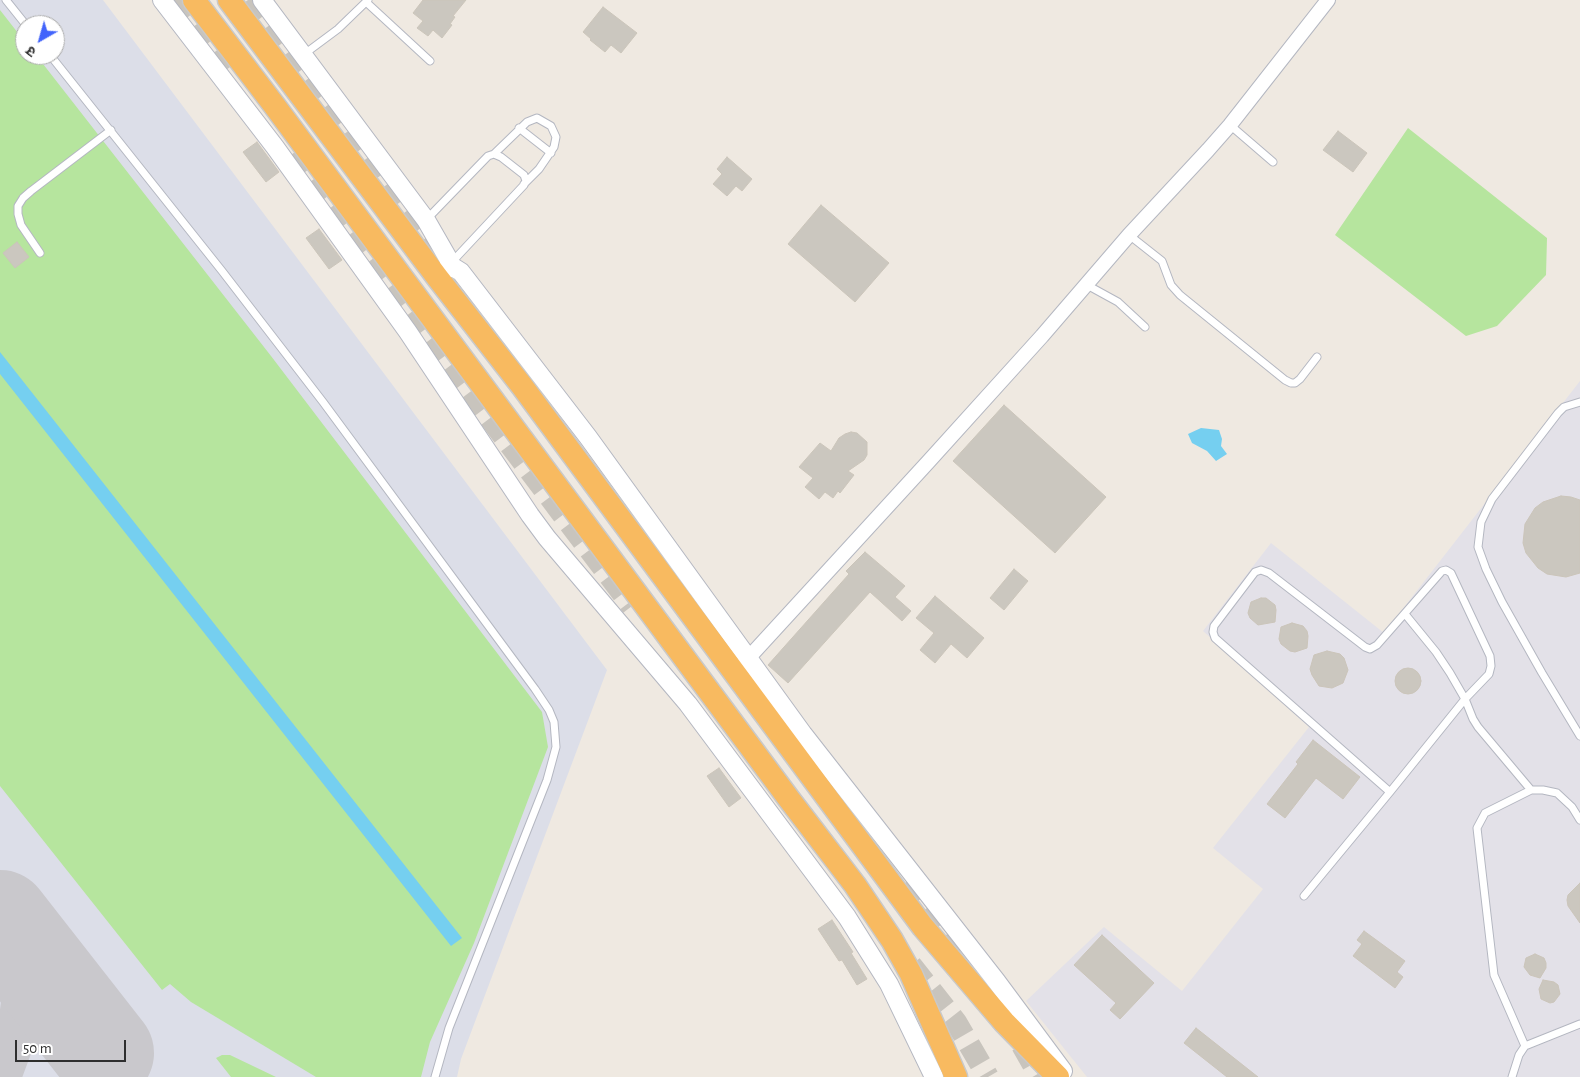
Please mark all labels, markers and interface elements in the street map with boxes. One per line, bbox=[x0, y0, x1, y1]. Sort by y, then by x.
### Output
north arrow bbox=[15, 15, 65, 65]
text: उ bbox=[24, 43, 39, 59]
scale bar bbox=[18, 1030, 129, 1062]
text: 50 m bbox=[23, 1041, 52, 1056]

